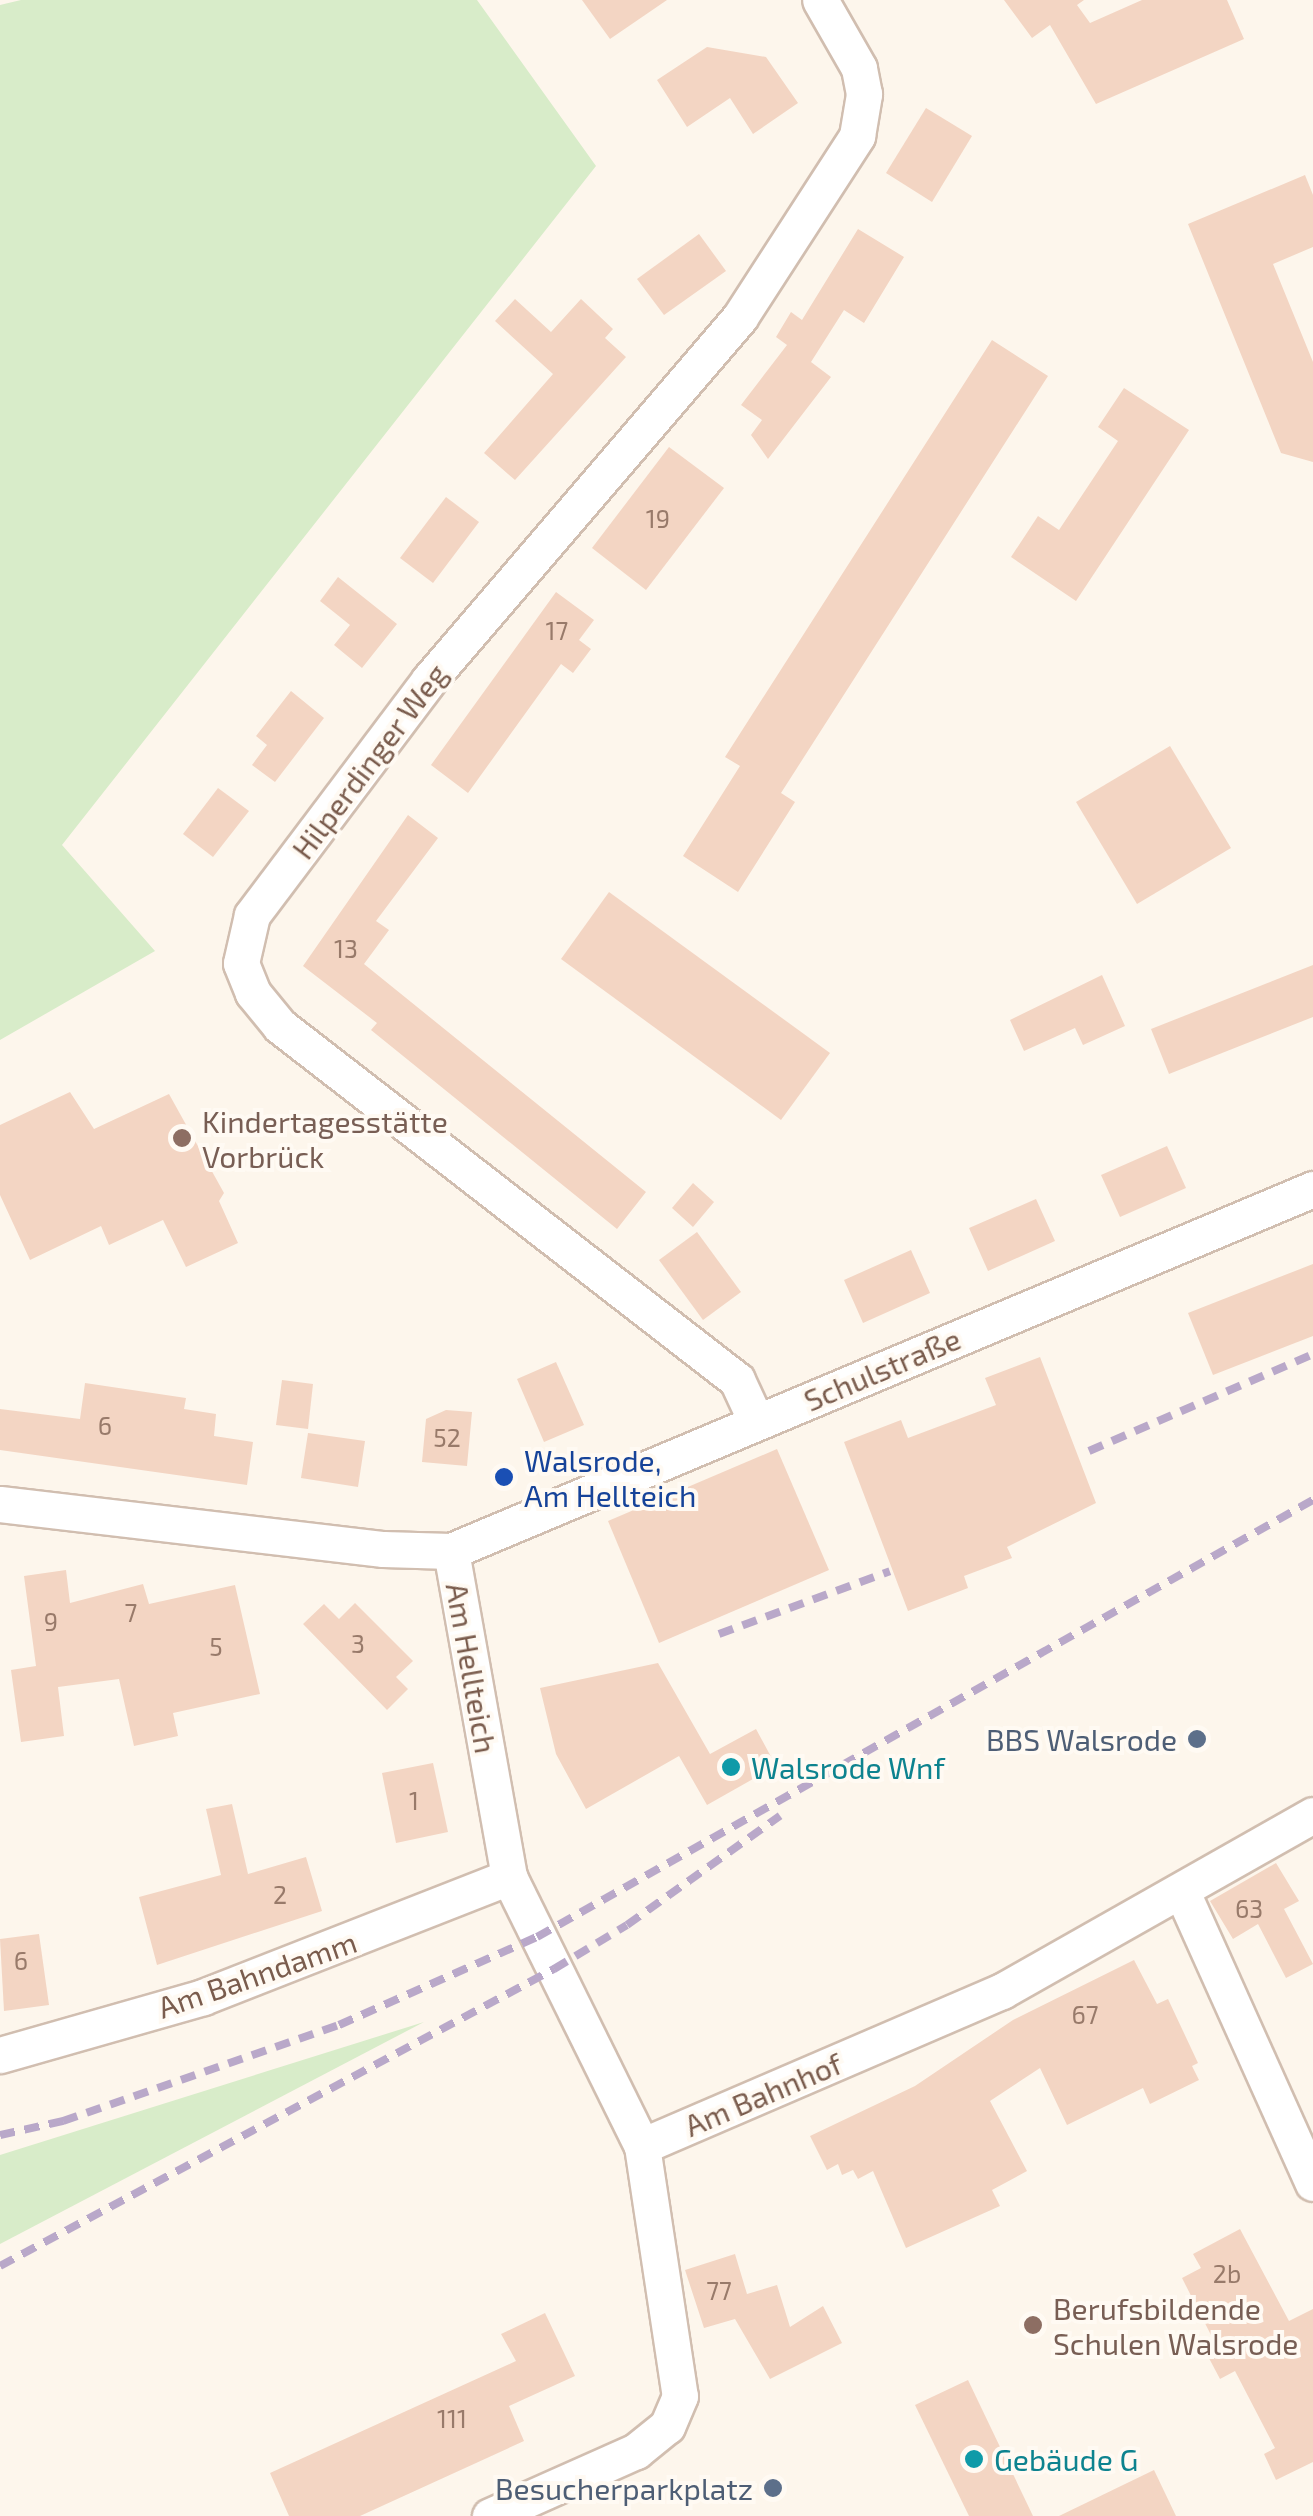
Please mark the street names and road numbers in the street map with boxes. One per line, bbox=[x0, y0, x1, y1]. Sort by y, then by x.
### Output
street label: Hilperdinger Weg bbox=[284, 656, 454, 866]
street label: Schulstraße bbox=[798, 1320, 966, 1418]
street label: Am Hellteich bbox=[439, 1580, 505, 1756]
street label: Am Bahndamm bbox=[153, 1923, 361, 2025]
street label: Am Bahnhof bbox=[679, 2045, 847, 2143]

